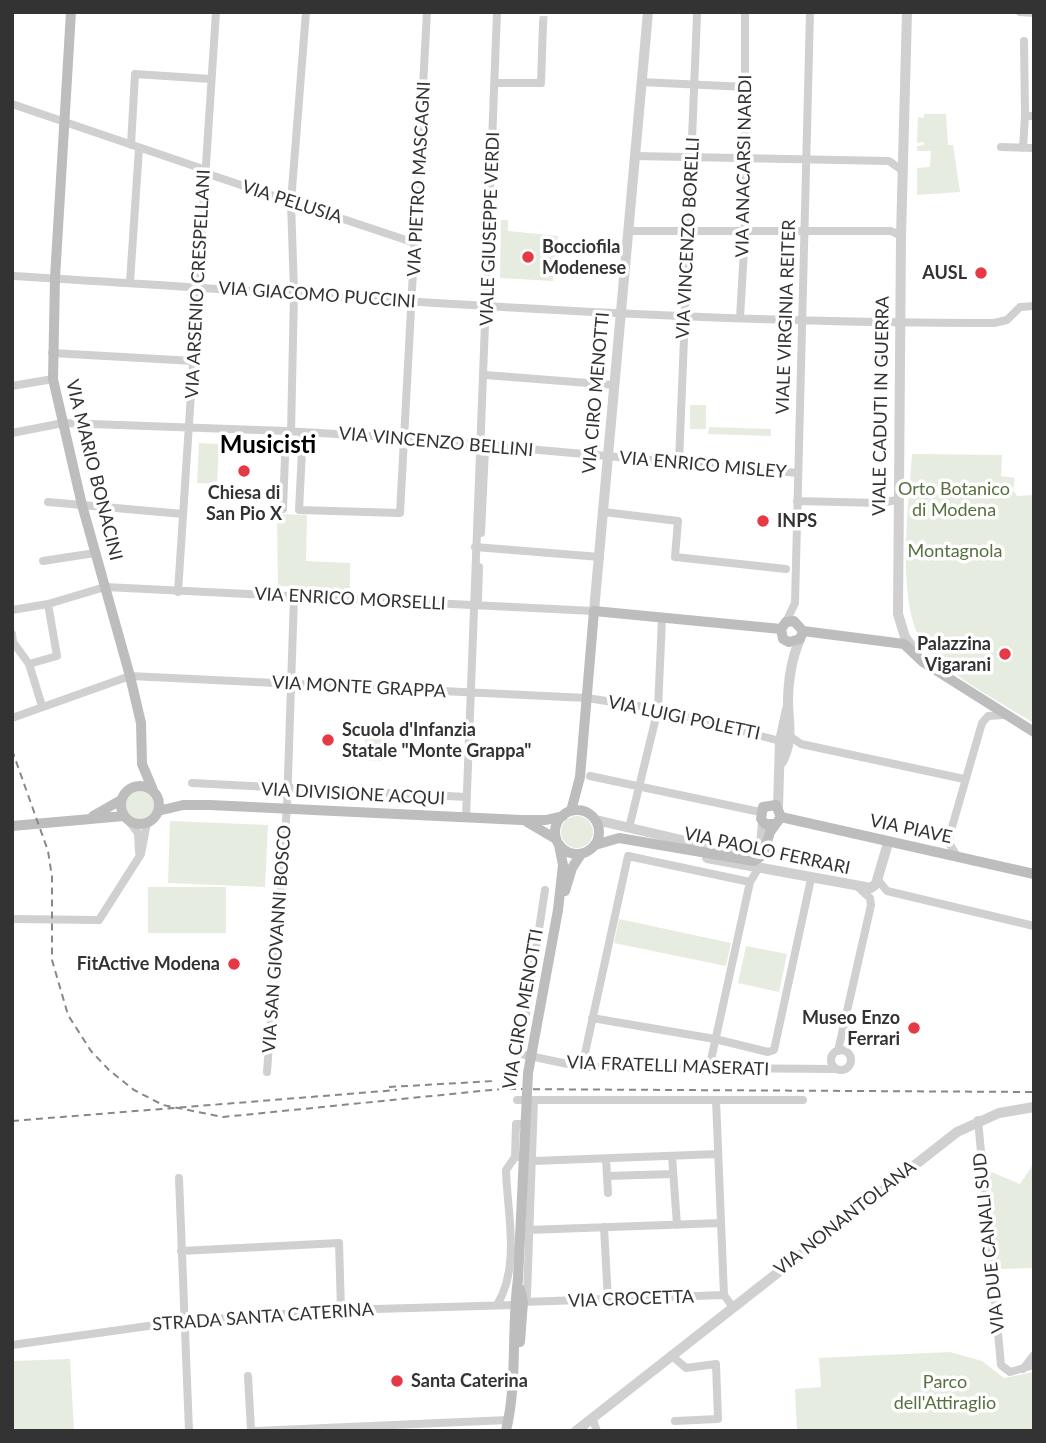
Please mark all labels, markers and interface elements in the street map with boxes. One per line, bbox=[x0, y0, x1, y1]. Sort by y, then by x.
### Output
street label: VIA ANACARSI NARDI bbox=[732, 75, 756, 257]
street label: VIA PIETRO MASCAGNI bbox=[403, 81, 435, 277]
street label: VIALE GIUSEPPE VERDI bbox=[476, 131, 504, 327]
street label: VIA VINCENZO BORELLI bbox=[672, 137, 704, 339]
street label: VIA ARSENIO CRESPELLANI bbox=[181, 169, 215, 399]
street label: VIA PELUSIA bbox=[239, 176, 345, 228]
street label: VIALE VIRGINIA REITER bbox=[772, 219, 800, 415]
place label: Bocciofila Modenese bbox=[542, 236, 626, 278]
marker: Bocciofila Modenese bbox=[520, 249, 536, 265]
place label: AUSL bbox=[922, 262, 967, 284]
marker: AUSL bbox=[973, 265, 989, 281]
street label: VIA GIACOMO PUCCINI bbox=[218, 277, 416, 313]
street label: VIALE CADUTI IN GUERRA bbox=[868, 296, 894, 516]
street label: VIA CIRO MENOTTI bbox=[578, 311, 614, 475]
street label: VIA MARIO BONACINI bbox=[61, 377, 127, 563]
street label: VIA VINCENZO BELLINI bbox=[338, 423, 534, 461]
district label: Musicisti bbox=[220, 431, 316, 459]
street label: VIA ENRICO MISLEY bbox=[619, 447, 787, 483]
marker: Chiesa di San Pio X bbox=[236, 463, 252, 479]
park label: Orto Botanico di Modena bbox=[898, 478, 1010, 520]
place label: Chiesa di San Pio X bbox=[206, 482, 282, 524]
place label: INPS bbox=[777, 510, 817, 532]
marker: INPS bbox=[755, 513, 771, 529]
park label: Montagnola bbox=[908, 540, 1002, 562]
street label: VIA ENRICO MORSELLI bbox=[254, 583, 446, 615]
place label: Palazzina Vigarani bbox=[917, 633, 991, 676]
marker: Palazzina Vigarani bbox=[997, 646, 1013, 662]
street label: VIA MONTE GRAPPA bbox=[272, 672, 446, 702]
street label: VIA LUIGI POLETTI bbox=[606, 691, 762, 745]
place label: Scuola d'Infanzia Statale "Monte Grappa" bbox=[342, 719, 531, 762]
marker: Scuola d'Infanzia Statale "Monte Grappa" bbox=[320, 732, 336, 748]
street label: VIA DIVISIONE ACQUI bbox=[260, 778, 446, 810]
street label: VIA PIAVE bbox=[868, 810, 954, 848]
street label: VIA PAOLO FERRARI bbox=[682, 823, 852, 879]
street label: VIA SAN GIOVANNI BOSCO bbox=[258, 824, 296, 1054]
street label: VIA CIRO MENOTTI bbox=[498, 927, 548, 1091]
place label: FitActive Modena bbox=[77, 953, 220, 975]
marker: FitActive Modena bbox=[226, 956, 242, 972]
place label: Museo Enzo Ferrari bbox=[802, 1007, 900, 1050]
marker: Museo Enzo Ferrari bbox=[906, 1020, 922, 1036]
street label: VIA FRATELLI MASERATI bbox=[566, 1052, 770, 1080]
street label: VIA DUE CANALI SUD bbox=[969, 1152, 1009, 1334]
street label: VIA NONANTOLANA bbox=[770, 1156, 920, 1280]
street label: VIA CROCETTA bbox=[568, 1286, 694, 1312]
street label: STRADA SANTA CATERINA bbox=[152, 1298, 374, 1336]
place label: Santa Caterina bbox=[411, 1370, 528, 1392]
park label: Parco dell'Attiraglio bbox=[894, 1371, 996, 1414]
marker: Santa Caterina bbox=[389, 1373, 405, 1389]

